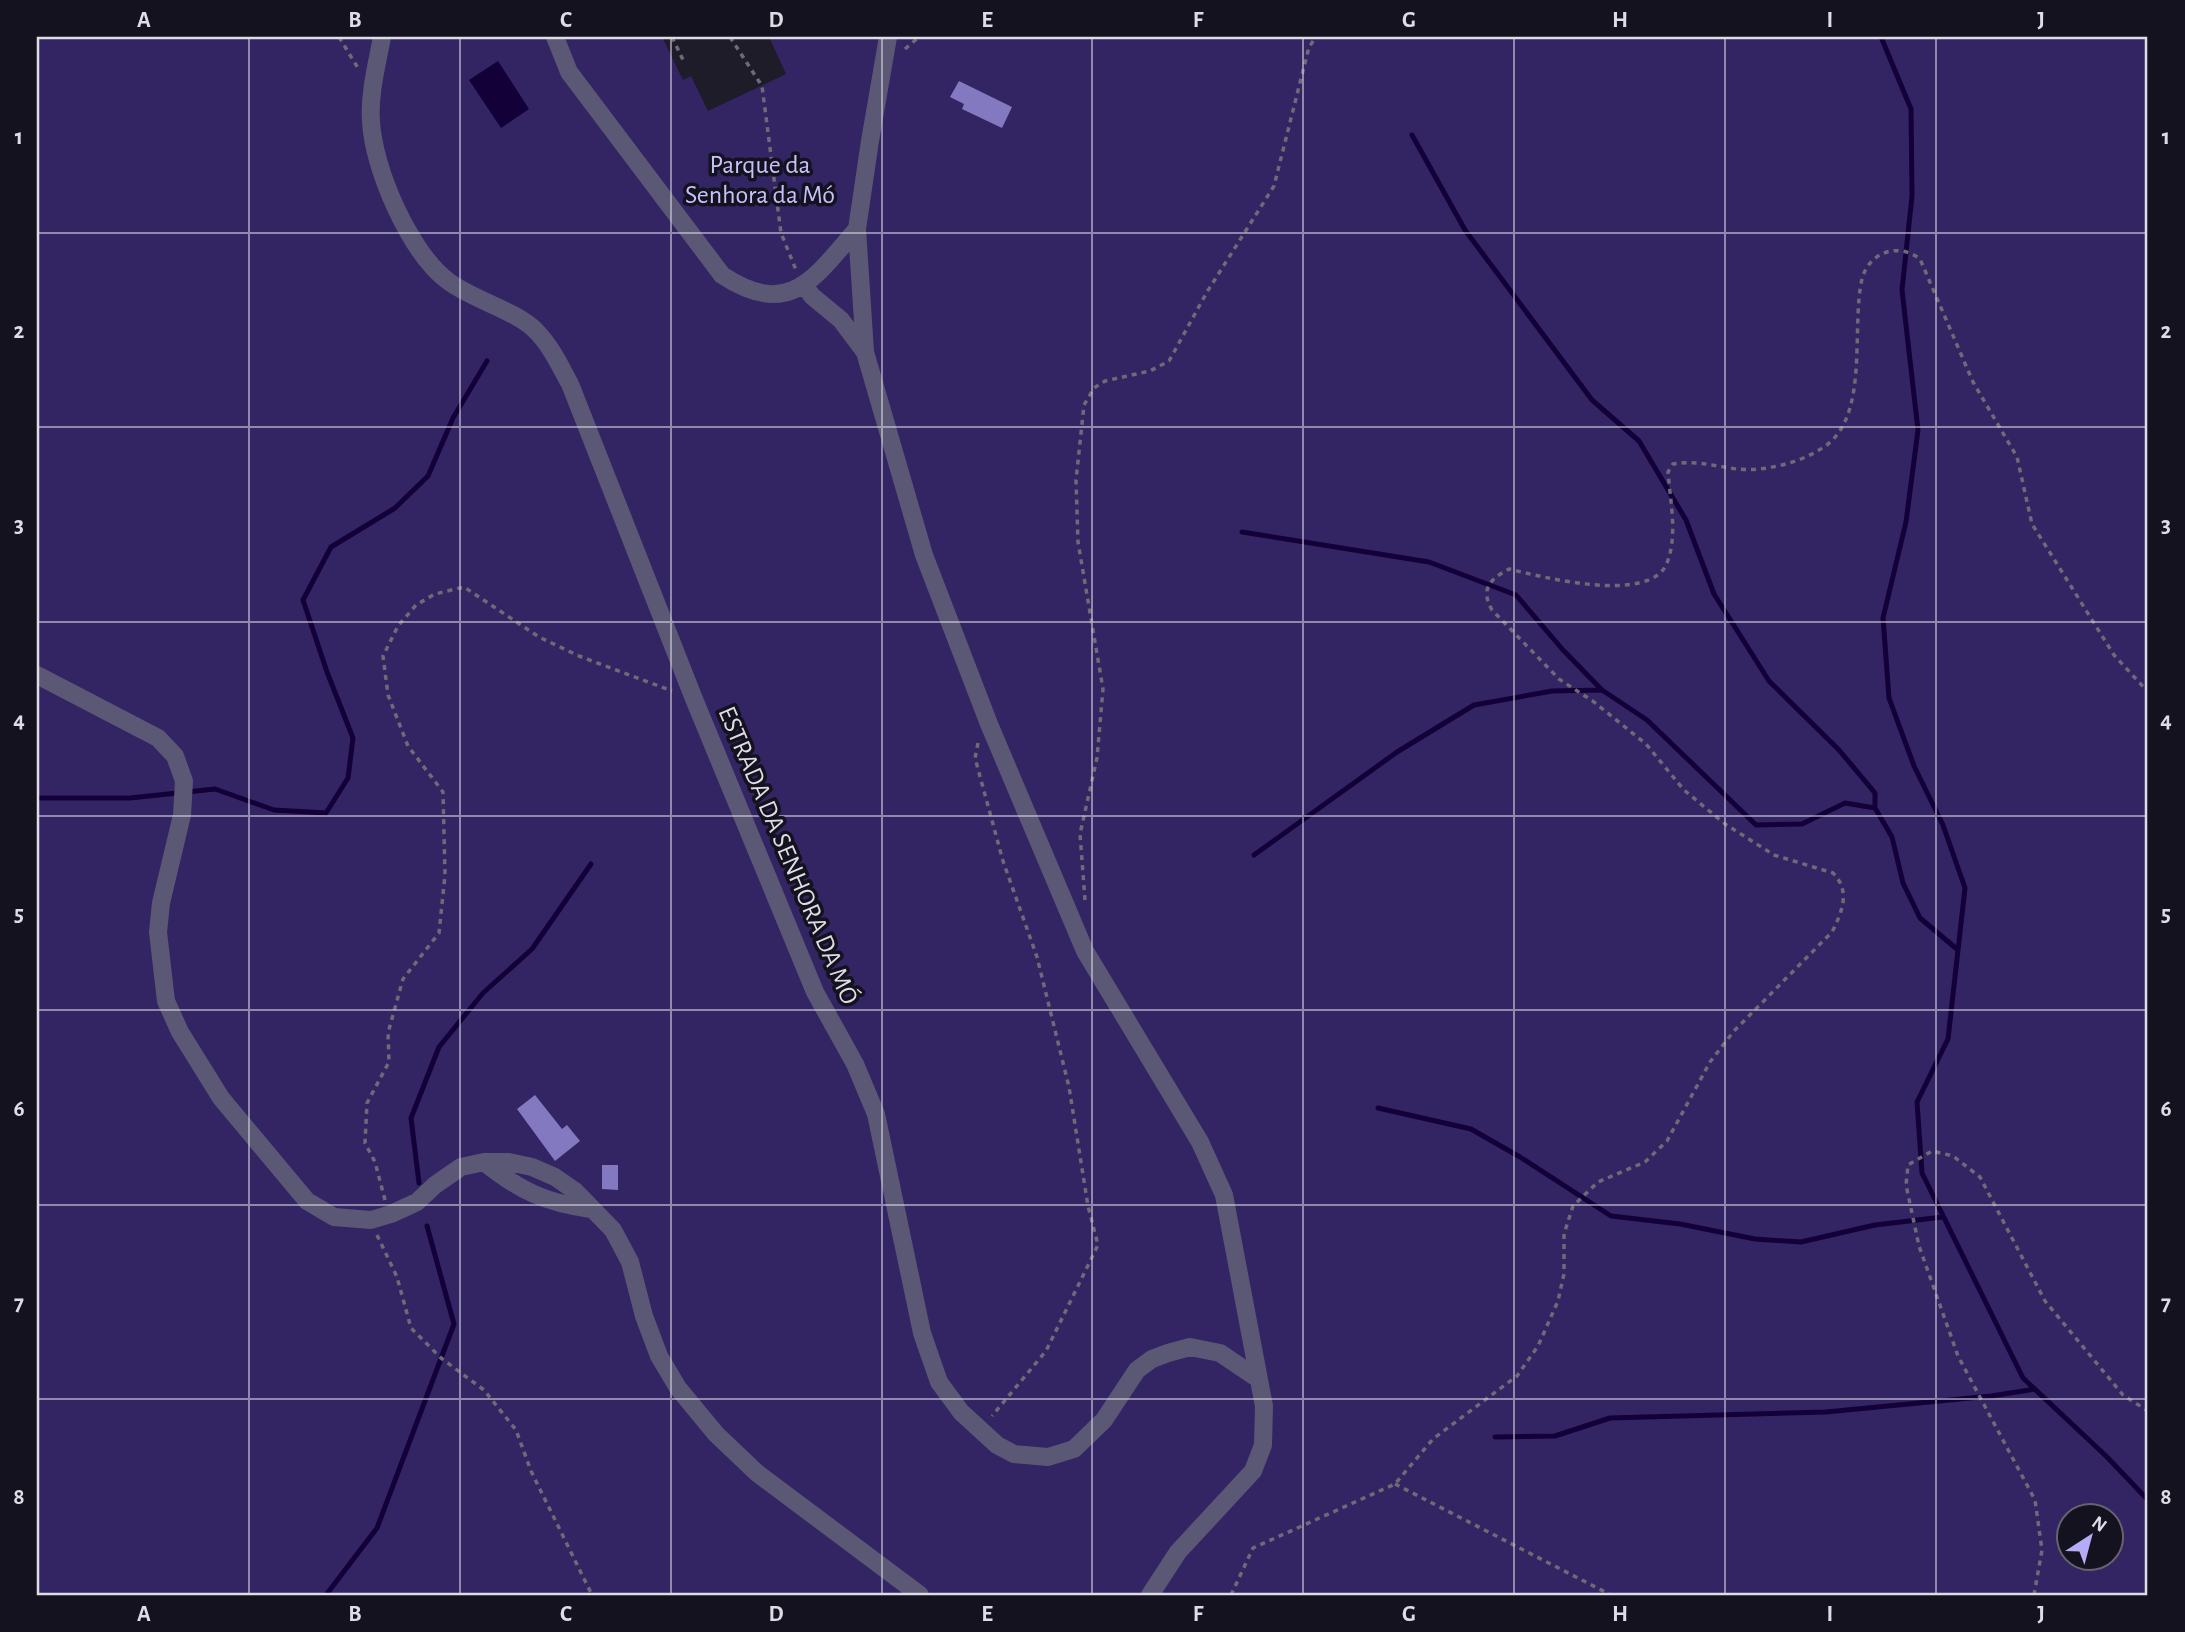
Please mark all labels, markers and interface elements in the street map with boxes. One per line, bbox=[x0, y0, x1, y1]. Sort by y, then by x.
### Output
text: A bbox=[137, 9, 151, 32]
text: B bbox=[348, 9, 362, 32]
text: C bbox=[560, 9, 572, 32]
text: D bbox=[768, 9, 784, 32]
text: E bbox=[981, 9, 993, 32]
text: F bbox=[1193, 9, 1204, 32]
text: G bbox=[1402, 9, 1416, 32]
text: H bbox=[1612, 9, 1628, 32]
text: I bbox=[1827, 9, 1833, 32]
text: J bbox=[2037, 9, 2045, 32]
text: 1 bbox=[15, 126, 23, 149]
text: 1 bbox=[2162, 126, 2170, 149]
park label: Parque da Senhora da Mó bbox=[685, 152, 835, 208]
text: 2 bbox=[14, 320, 25, 343]
text: 2 bbox=[2161, 320, 2172, 343]
text: 3 bbox=[14, 514, 24, 537]
text: 3 bbox=[2161, 514, 2171, 537]
street label: ESTRADA DA SENHORA DA MÓ bbox=[713, 702, 865, 1008]
text: 4 bbox=[13, 709, 25, 732]
text: 4 bbox=[2160, 709, 2172, 732]
text: 5 bbox=[14, 903, 24, 926]
text: 5 bbox=[2161, 903, 2171, 926]
text: 6 bbox=[13, 1098, 25, 1121]
text: 6 bbox=[2160, 1098, 2172, 1121]
text: 7 bbox=[14, 1292, 24, 1315]
text: 7 bbox=[2161, 1292, 2171, 1315]
text: 8 bbox=[13, 1486, 25, 1509]
text: 8 bbox=[2160, 1486, 2172, 1509]
north arrow bbox=[2056, 1502, 2126, 1572]
text: N bbox=[2088, 1513, 2110, 1536]
text: A bbox=[137, 1603, 151, 1626]
text: B bbox=[348, 1603, 362, 1626]
text: C bbox=[560, 1603, 572, 1626]
text: D bbox=[768, 1603, 784, 1626]
text: E bbox=[981, 1603, 993, 1626]
text: F bbox=[1193, 1603, 1204, 1626]
text: G bbox=[1402, 1603, 1416, 1626]
text: H bbox=[1612, 1603, 1628, 1626]
text: I bbox=[1827, 1603, 1833, 1626]
text: J bbox=[2037, 1603, 2045, 1626]

